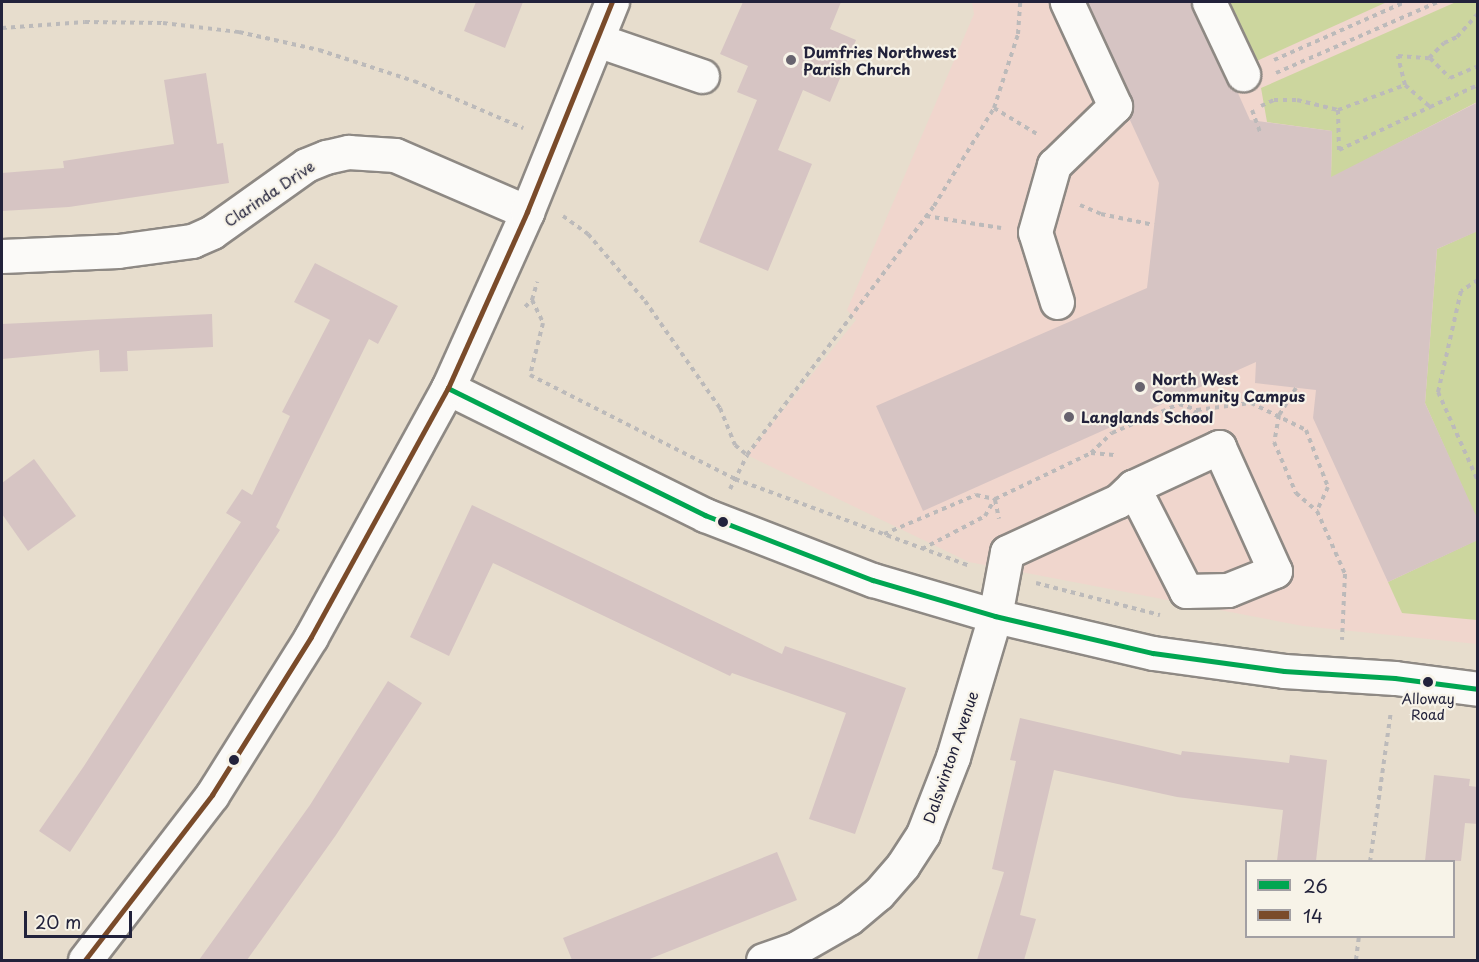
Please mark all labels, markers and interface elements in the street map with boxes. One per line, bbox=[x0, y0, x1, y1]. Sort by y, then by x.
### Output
place label: Dumfries Northwest Parish Church bbox=[803, 42, 957, 77]
marker: Dumfries Northwest Parish Church bbox=[784, 53, 798, 67]
street label: Clarinda Drive bbox=[220, 156, 318, 230]
place label: North West Community Campus bbox=[1152, 369, 1305, 404]
marker: North West Community Campus bbox=[1133, 380, 1147, 394]
place label: Langlands School bbox=[1081, 408, 1214, 426]
marker: Langlands School bbox=[1062, 410, 1076, 424]
unlabelled marker bbox=[717, 516, 729, 528]
marker: Alloway Road bbox=[1422, 676, 1434, 688]
street label: Dalswinton Avenue bbox=[919, 689, 981, 825]
place label: Alloway Road bbox=[1401, 691, 1455, 724]
unlabelled marker bbox=[228, 754, 240, 766]
legend bbox=[1245, 860, 1455, 938]
text: 26 bbox=[1303, 872, 1328, 899]
scale bar bbox=[27, 899, 135, 937]
text: 14 bbox=[1303, 902, 1323, 929]
text: 20 m bbox=[35, 908, 81, 935]

